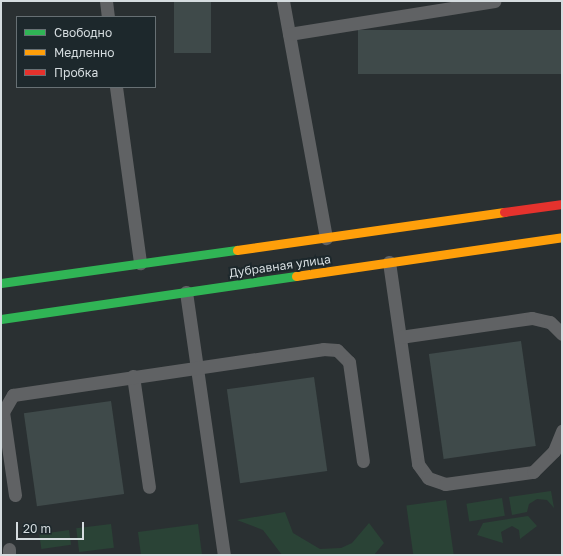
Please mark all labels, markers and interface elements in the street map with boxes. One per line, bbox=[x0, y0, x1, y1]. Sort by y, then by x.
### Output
legend bbox=[16, 16, 156, 88]
text: Свободно bbox=[54, 25, 112, 40]
text: Медленно bbox=[54, 45, 114, 60]
text: Пробка bbox=[54, 65, 98, 80]
street label: Дубравная улица bbox=[228, 252, 332, 280]
scale bar bbox=[18, 514, 86, 540]
text: 20 m bbox=[23, 521, 51, 536]

